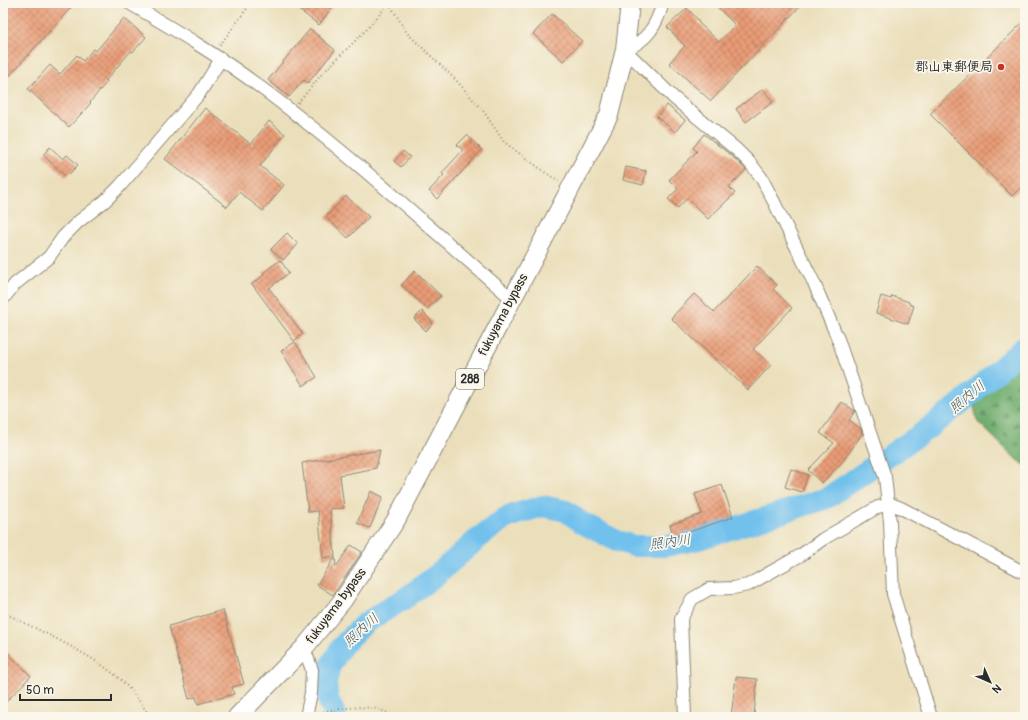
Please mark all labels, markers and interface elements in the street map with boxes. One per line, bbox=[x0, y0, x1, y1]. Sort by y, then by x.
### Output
place label: 郡山東郵便局 bbox=[915, 59, 993, 75]
marker: 郡山東郵便局 bbox=[996, 62, 1006, 72]
street label: fukuyama bypass bbox=[475, 271, 532, 359]
road number: 288 bbox=[456, 369, 484, 389]
water label: 照内川 bbox=[945, 377, 989, 417]
water label: 照内川 bbox=[648, 531, 692, 553]
street label: fukuyama bypass bbox=[302, 565, 370, 647]
water label: 照内川 bbox=[340, 610, 382, 650]
north arrow bbox=[970, 662, 1010, 702]
scale bar bbox=[20, 676, 111, 702]
text: N bbox=[989, 681, 1004, 696]
text: 50 m bbox=[26, 683, 54, 698]

